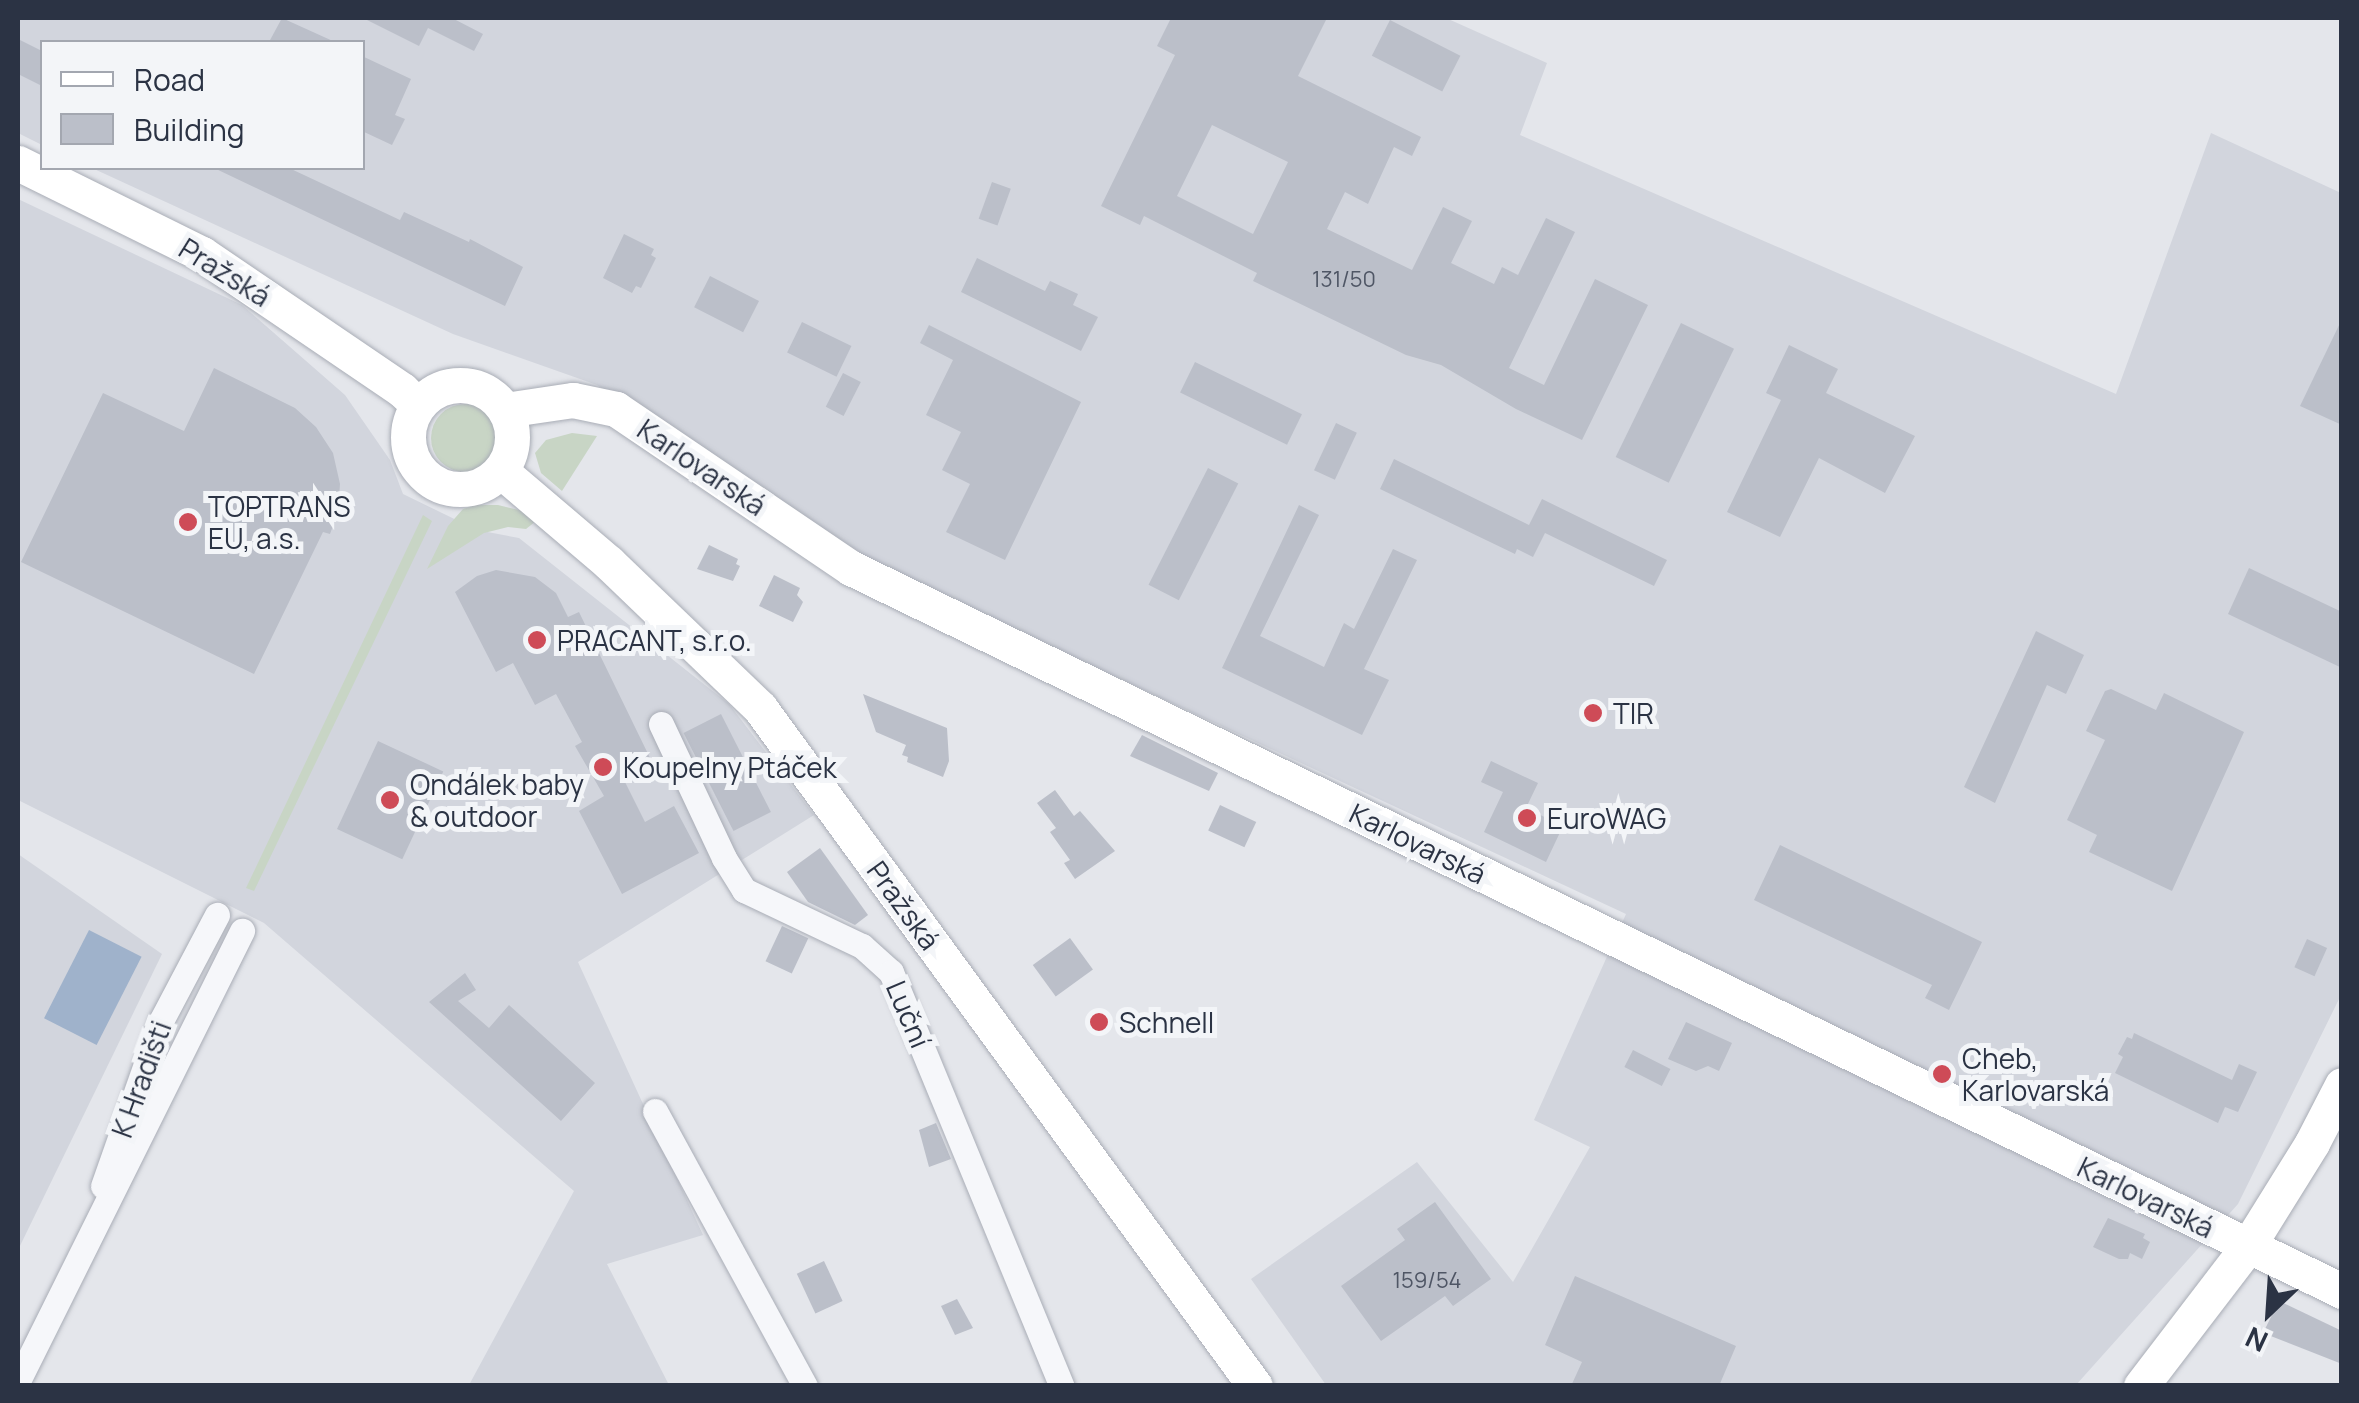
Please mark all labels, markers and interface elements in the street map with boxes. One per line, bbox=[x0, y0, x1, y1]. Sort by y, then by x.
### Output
legend bbox=[40, 40, 365, 170]
text: Road bbox=[134, 59, 205, 100]
text: Building bbox=[134, 109, 245, 150]
street label: Pražská bbox=[173, 231, 277, 313]
house number: 131/50 bbox=[1312, 267, 1376, 293]
street label: Karlovarská bbox=[631, 412, 773, 522]
place label: TOPTRANS EU, a.s. bbox=[208, 489, 350, 555]
marker: TOPTRANS EU, a.s. bbox=[177, 511, 199, 533]
place label: PRACANT, s.r.o. bbox=[557, 623, 752, 657]
marker: PRACANT, s.r.o. bbox=[526, 629, 548, 651]
place label: TIR bbox=[1613, 696, 1654, 730]
marker: TIR bbox=[1582, 702, 1604, 724]
place label: Koupelny Ptáček bbox=[623, 750, 837, 784]
marker: Koupelny Ptáček bbox=[592, 756, 614, 778]
place label: Ondálek baby & outdoor bbox=[410, 767, 584, 833]
marker: Ondálek baby & outdoor bbox=[379, 789, 401, 811]
street label: Karlovarská bbox=[1344, 796, 1492, 890]
place label: EuroWAG bbox=[1547, 801, 1666, 835]
marker: EuroWAG bbox=[1516, 807, 1538, 829]
street label: Pražská bbox=[861, 854, 947, 956]
street label: Luční bbox=[880, 975, 938, 1053]
place label: Schnell bbox=[1119, 1005, 1214, 1039]
marker: Schnell bbox=[1088, 1011, 1110, 1033]
street label: K Hradišti bbox=[104, 1016, 178, 1142]
place label: Cheb, Karlovarská bbox=[1962, 1041, 2109, 1107]
marker: Cheb, Karlovarská bbox=[1931, 1063, 1953, 1085]
street label: Karlovarská bbox=[2072, 1150, 2220, 1244]
north arrow bbox=[2219, 1263, 2319, 1363]
house number: 159/54 bbox=[1392, 1268, 1462, 1294]
text: N bbox=[2239, 1319, 2273, 1362]

